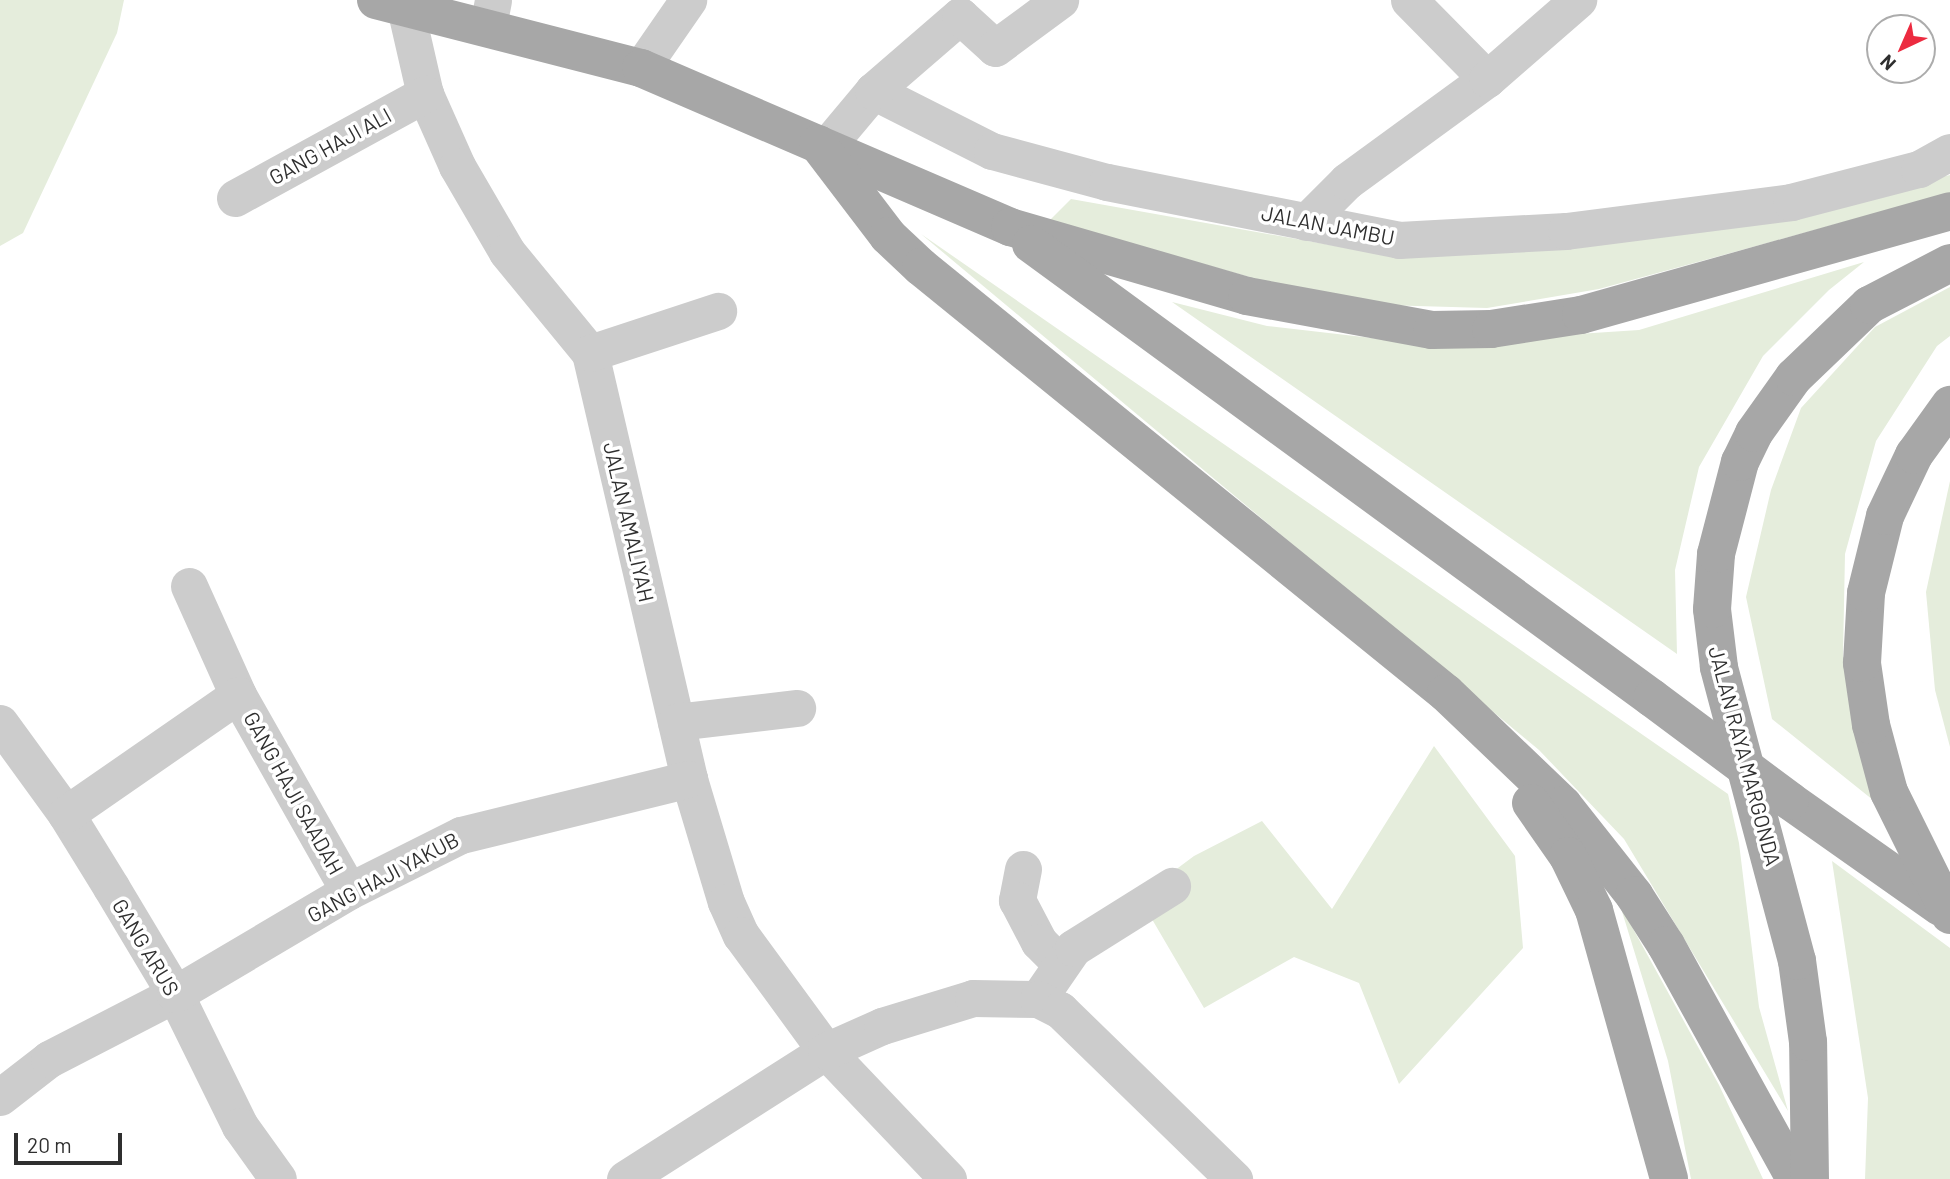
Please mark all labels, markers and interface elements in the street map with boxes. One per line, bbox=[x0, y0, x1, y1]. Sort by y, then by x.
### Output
north arrow bbox=[1866, 14, 1936, 84]
text: N bbox=[1875, 50, 1900, 76]
street label: GANG HAJI ALI bbox=[265, 102, 395, 190]
street label: JALAN JAMBU bbox=[1259, 200, 1397, 250]
street label: JALAN AMALIYAH bbox=[598, 440, 660, 604]
street label: JALAN RAYA MARGONDA bbox=[1704, 643, 1786, 869]
street label: GANG HAJI SAADAH bbox=[239, 707, 349, 879]
street label: GANG HAJI YAKUB bbox=[303, 826, 463, 928]
street label: GANG ARUS bbox=[107, 894, 185, 1000]
scale bar bbox=[18, 1120, 126, 1164]
text: 20 m bbox=[27, 1132, 72, 1157]

